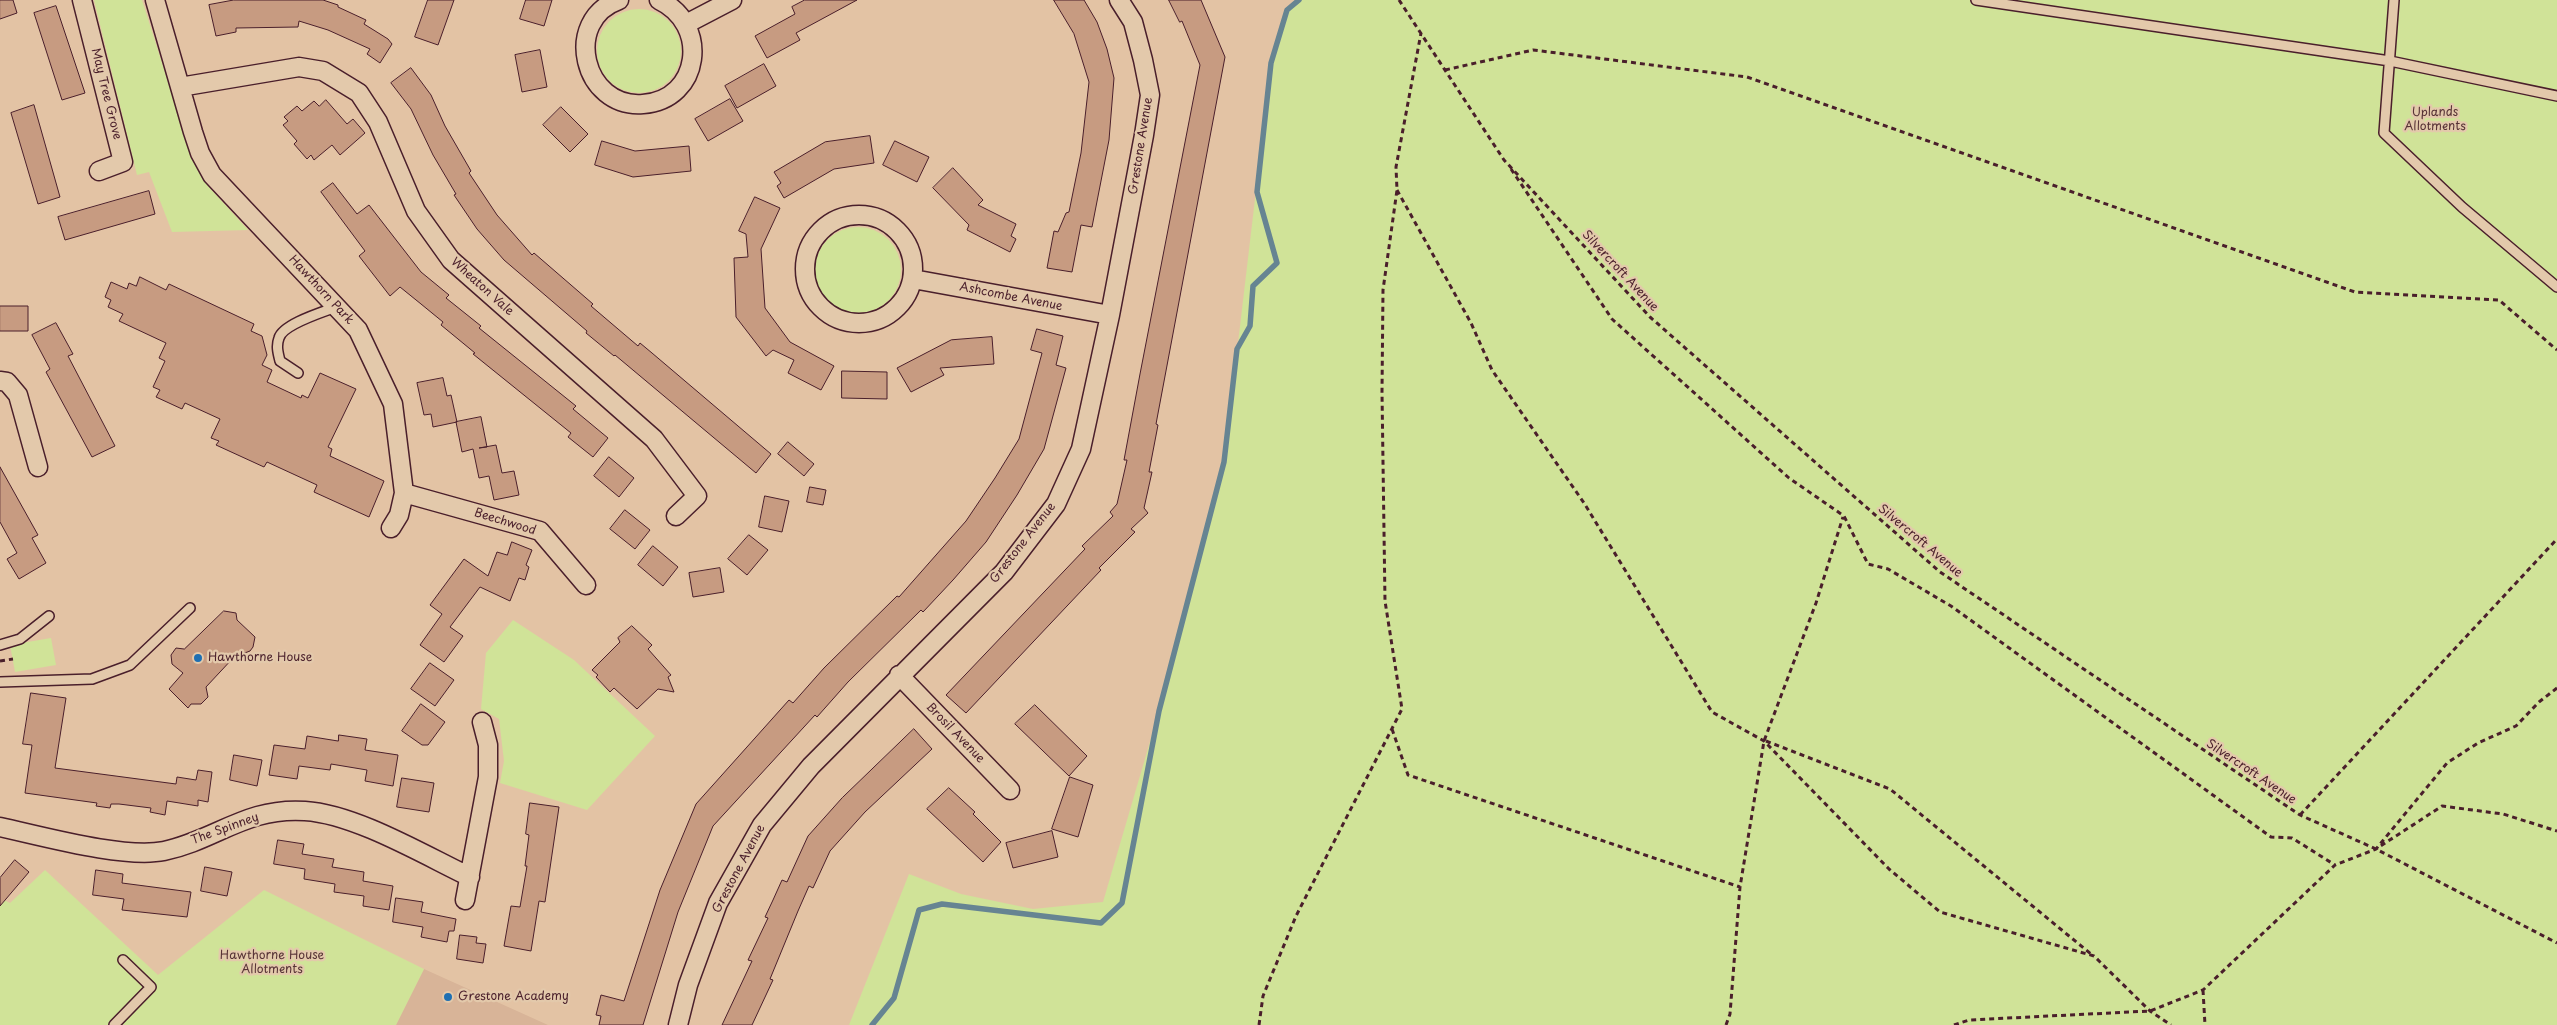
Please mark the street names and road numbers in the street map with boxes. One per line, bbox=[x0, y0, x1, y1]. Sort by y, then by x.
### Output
street label: May Tree Grove bbox=[88, 47, 124, 141]
street label: Grestone Avenue bbox=[1126, 96, 1156, 196]
street label: Silvercroft Avenue bbox=[1579, 228, 1661, 314]
street label: Hawthorn Park bbox=[285, 253, 357, 327]
street label: Wheaton Vale bbox=[448, 255, 516, 319]
street label: Ashcombe Avenue bbox=[958, 280, 1064, 314]
street label: Grestone Avenue bbox=[987, 500, 1059, 586]
street label: Silvercroft Avenue bbox=[1875, 502, 1965, 580]
street label: Beechwood bbox=[472, 506, 538, 538]
street label: Brosil Avenue bbox=[923, 700, 987, 766]
street label: Silvercroft Avenue bbox=[2203, 737, 2299, 807]
street label: The Spinney bbox=[189, 810, 261, 848]
street label: Grestone Avenue bbox=[710, 822, 768, 916]

